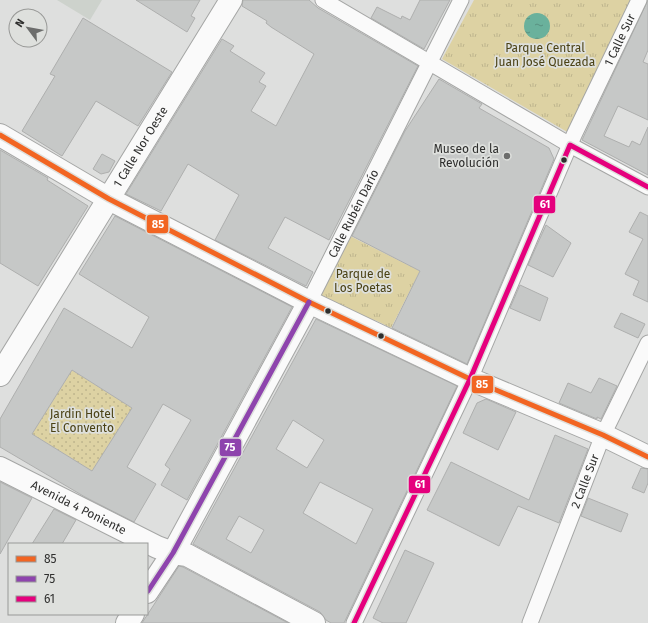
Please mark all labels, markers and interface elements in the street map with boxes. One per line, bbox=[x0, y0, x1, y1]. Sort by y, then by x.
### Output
north arrow bbox=[8, 8, 48, 48]
street label: 1 Calle Sur bbox=[601, 11, 638, 68]
text: N bbox=[12, 16, 27, 30]
park label: Parque Central Juan José Quezada bbox=[495, 41, 595, 69]
street label: 1 Calle Nor Oeste bbox=[110, 104, 171, 190]
place label: Museo de la Revolución bbox=[433, 142, 499, 170]
marker: Museo de la Revolución bbox=[502, 151, 512, 161]
unlabelled marker bbox=[559, 155, 569, 165]
street label: Calle Rubén Darío bbox=[325, 167, 382, 260]
line badge: 61 bbox=[533, 195, 556, 214]
text: 61 bbox=[540, 198, 550, 211]
line badge: 85 bbox=[146, 214, 169, 234]
text: 85 bbox=[152, 218, 164, 231]
park label: Parque de Los Poetas bbox=[334, 267, 392, 295]
unlabelled marker bbox=[323, 306, 333, 316]
unlabelled marker bbox=[376, 331, 386, 341]
line badge: 85 bbox=[471, 375, 494, 394]
text: 85 bbox=[476, 378, 488, 391]
park label: Jardin Hotel El Convento bbox=[50, 407, 115, 435]
line badge: 75 bbox=[219, 438, 242, 457]
text: 75 bbox=[225, 441, 236, 454]
street label: 2 Calle Sur bbox=[568, 452, 602, 510]
line badge: 61 bbox=[408, 475, 431, 494]
street label: Avenida 4 Poniente bbox=[29, 478, 128, 537]
text: 61 bbox=[415, 478, 425, 491]
legend bbox=[8, 543, 148, 615]
text: 85 bbox=[44, 552, 57, 566]
text: 75 bbox=[44, 572, 55, 586]
text: 61 bbox=[44, 592, 55, 606]

